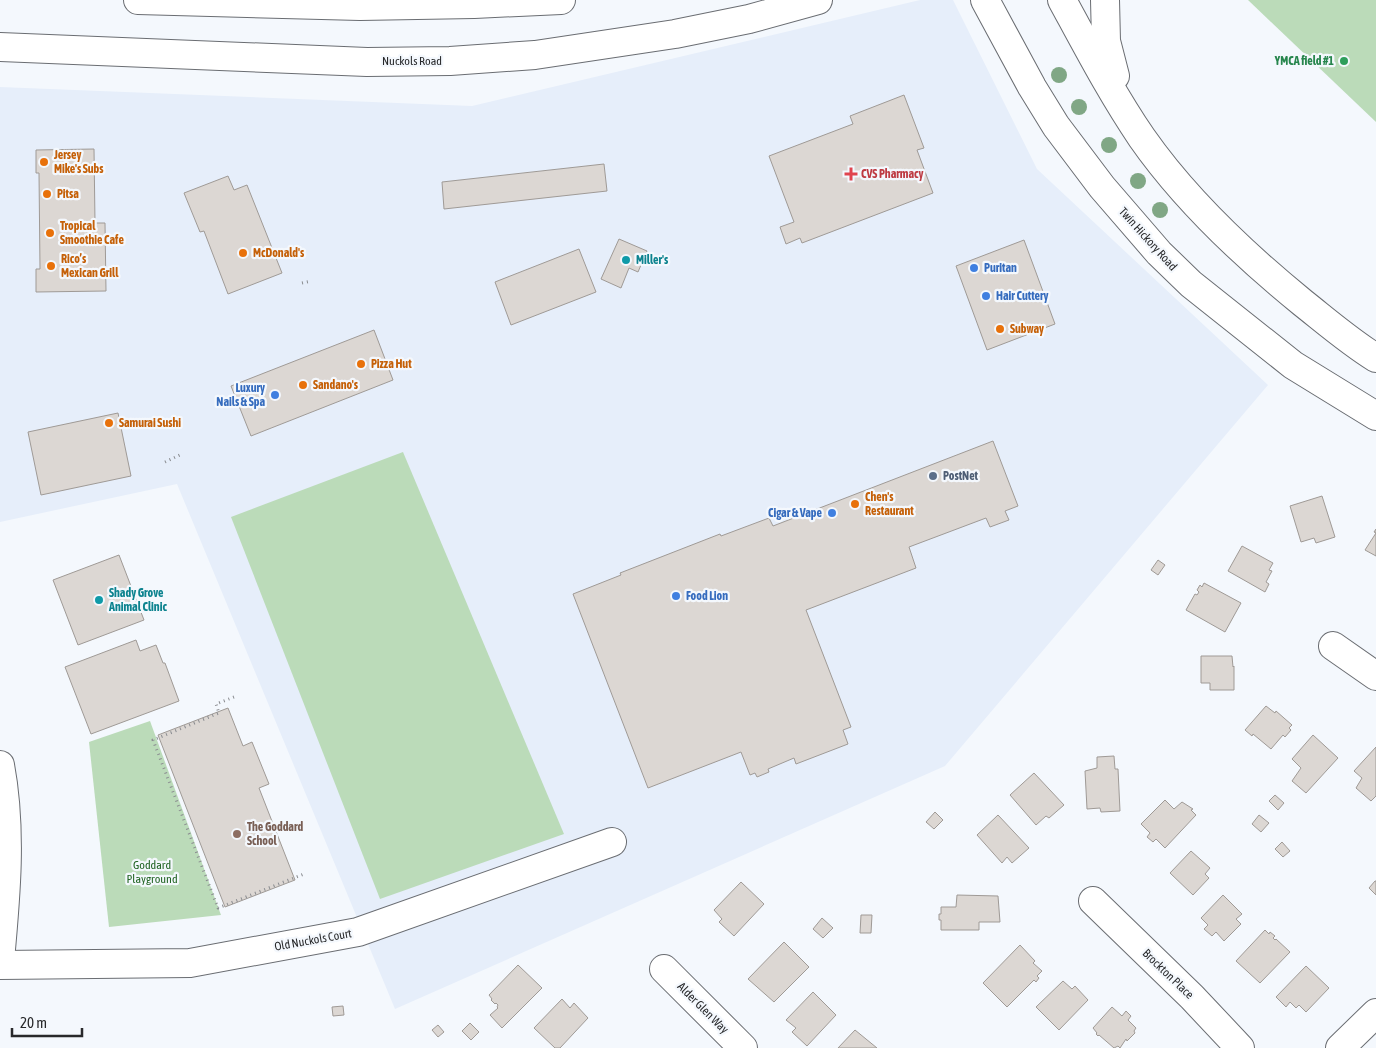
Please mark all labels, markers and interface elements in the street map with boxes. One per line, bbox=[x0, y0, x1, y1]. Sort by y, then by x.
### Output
street label: Nuckols Road bbox=[382, 54, 442, 68]
place label: YMCA field #1 bbox=[1274, 54, 1334, 68]
marker: YMCA field #1 bbox=[1338, 55, 1350, 67]
place label: Jersey Mike's Subs bbox=[53, 148, 104, 176]
marker: Jersey Mike's Subs bbox=[38, 156, 50, 168]
place label: CVS Pharmacy bbox=[861, 167, 923, 181]
marker: CVS Pharmacy bbox=[845, 168, 857, 180]
place label: Pitsa bbox=[57, 187, 79, 201]
marker: Pitsa bbox=[41, 188, 53, 200]
street label: Twin Hickory Road bbox=[1116, 205, 1180, 273]
place label: Tropical Smoothie Cafe bbox=[60, 219, 124, 247]
marker: Tropical Smoothie Cafe bbox=[44, 227, 56, 239]
place label: McDonald's bbox=[253, 246, 305, 260]
marker: McDonald's bbox=[237, 247, 249, 259]
place label: Rico’s Mexican Grill bbox=[61, 252, 119, 280]
place label: Miller's bbox=[636, 253, 669, 267]
marker: Miller's bbox=[620, 254, 632, 266]
marker: Rico’s Mexican Grill bbox=[45, 260, 57, 272]
place label: Puritan bbox=[984, 261, 1017, 275]
marker: Puritan bbox=[968, 262, 980, 274]
place label: Hair Cuttery bbox=[996, 289, 1048, 303]
marker: Hair Cuttery bbox=[980, 290, 992, 302]
place label: Subway bbox=[1010, 322, 1044, 336]
marker: Subway bbox=[994, 323, 1006, 335]
place label: Pizza Hut bbox=[371, 357, 412, 371]
marker: Pizza Hut bbox=[355, 358, 367, 370]
place label: Sandano's bbox=[313, 378, 359, 392]
marker: Sandano's bbox=[297, 379, 309, 391]
place label: Luxury Nails & Spa bbox=[216, 381, 265, 409]
marker: Luxury Nails & Spa bbox=[269, 389, 281, 401]
place label: Samurai Sushi bbox=[119, 416, 181, 430]
marker: Samurai Sushi bbox=[103, 417, 115, 429]
place label: PostNet bbox=[943, 469, 979, 483]
marker: PostNet bbox=[927, 470, 939, 482]
place label: Chen's Restaurant bbox=[865, 490, 914, 518]
marker: Chen's Restaurant bbox=[849, 498, 861, 510]
place label: Cigar & Vape bbox=[768, 506, 823, 520]
marker: Cigar & Vape bbox=[826, 507, 838, 519]
place label: Shady Grove Animal Clinic bbox=[108, 586, 167, 614]
place label: Food Lion bbox=[686, 589, 728, 603]
marker: Food Lion bbox=[670, 590, 682, 602]
marker: Shady Grove Animal Clinic bbox=[93, 594, 105, 606]
place label: The Goddard School bbox=[247, 820, 303, 848]
marker: The Goddard School bbox=[231, 828, 243, 840]
park label: Goddard Playground bbox=[126, 858, 178, 886]
street label: Old Nuckols Court bbox=[273, 926, 353, 954]
street label: Brockton Place bbox=[1140, 946, 1196, 1002]
street label: Alder Glen Way bbox=[675, 980, 731, 1036]
scale bar bbox=[12, 1006, 82, 1038]
text: 20 m bbox=[20, 1014, 47, 1031]

